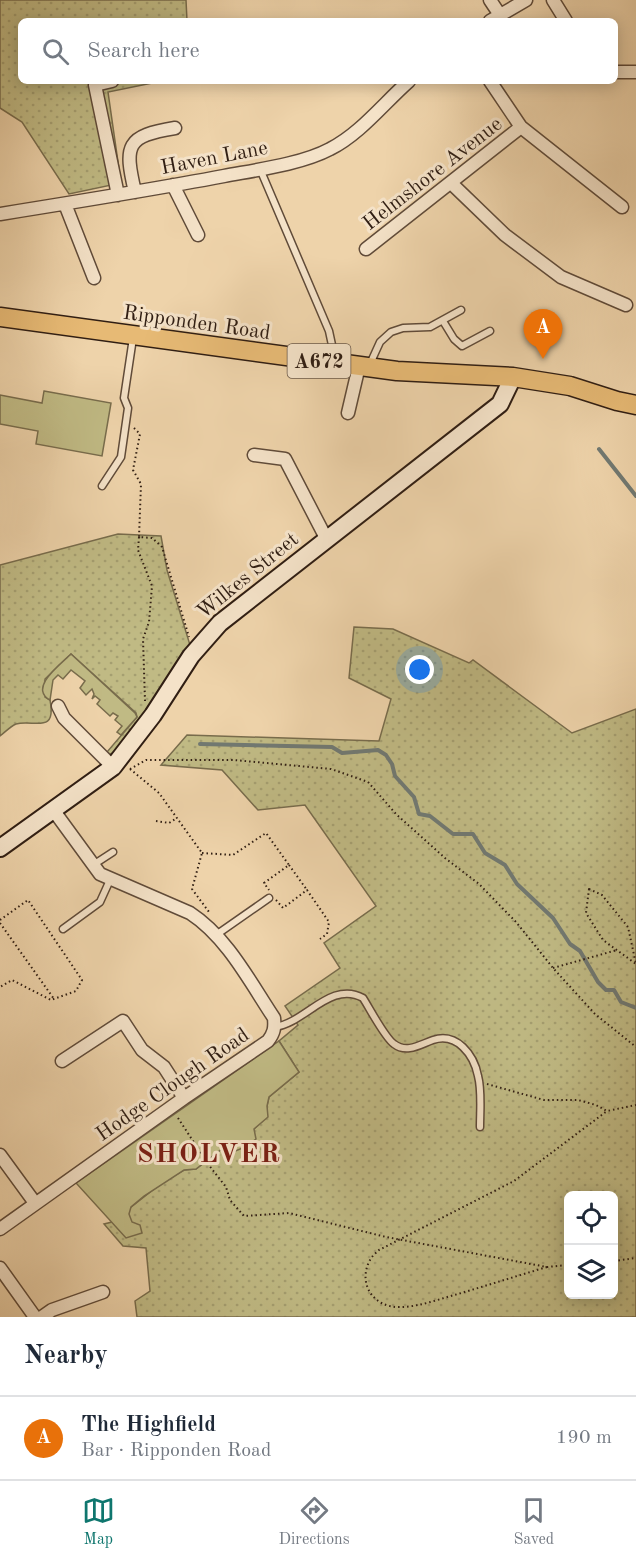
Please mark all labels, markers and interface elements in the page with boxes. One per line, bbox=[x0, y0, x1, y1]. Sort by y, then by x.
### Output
search box bbox=[18, 18, 618, 84]
icon: search bbox=[39, 35, 72, 68]
text: Search here bbox=[87, 40, 200, 62]
street label: Helmshore Avenue bbox=[359, 113, 507, 235]
street label: Haven Lane bbox=[159, 138, 270, 179]
street label: Ripponden Road bbox=[122, 303, 272, 344]
pin: A bbox=[524, 310, 562, 359]
road number: A672 bbox=[288, 344, 350, 378]
street label: Wilkes Street bbox=[193, 529, 303, 623]
your location bbox=[405, 655, 434, 684]
street label: Hodge Clough Road bbox=[92, 1025, 253, 1146]
district label: SHOLVER bbox=[137, 1141, 281, 1168]
map controls bbox=[564, 1191, 618, 1299]
button: locate bbox=[564, 1191, 618, 1245]
button: layers bbox=[564, 1245, 618, 1299]
text: Nearby bbox=[24, 1343, 108, 1369]
text: The Highfield bbox=[81, 1414, 216, 1436]
text: A bbox=[36, 1428, 51, 1448]
text: 190 m bbox=[556, 1428, 612, 1448]
text: Bar · Ripponden Road bbox=[81, 1441, 271, 1461]
tab: Map bbox=[82, 1494, 115, 1550]
tab: Directions bbox=[279, 1494, 350, 1550]
tab: Saved bbox=[513, 1494, 554, 1550]

